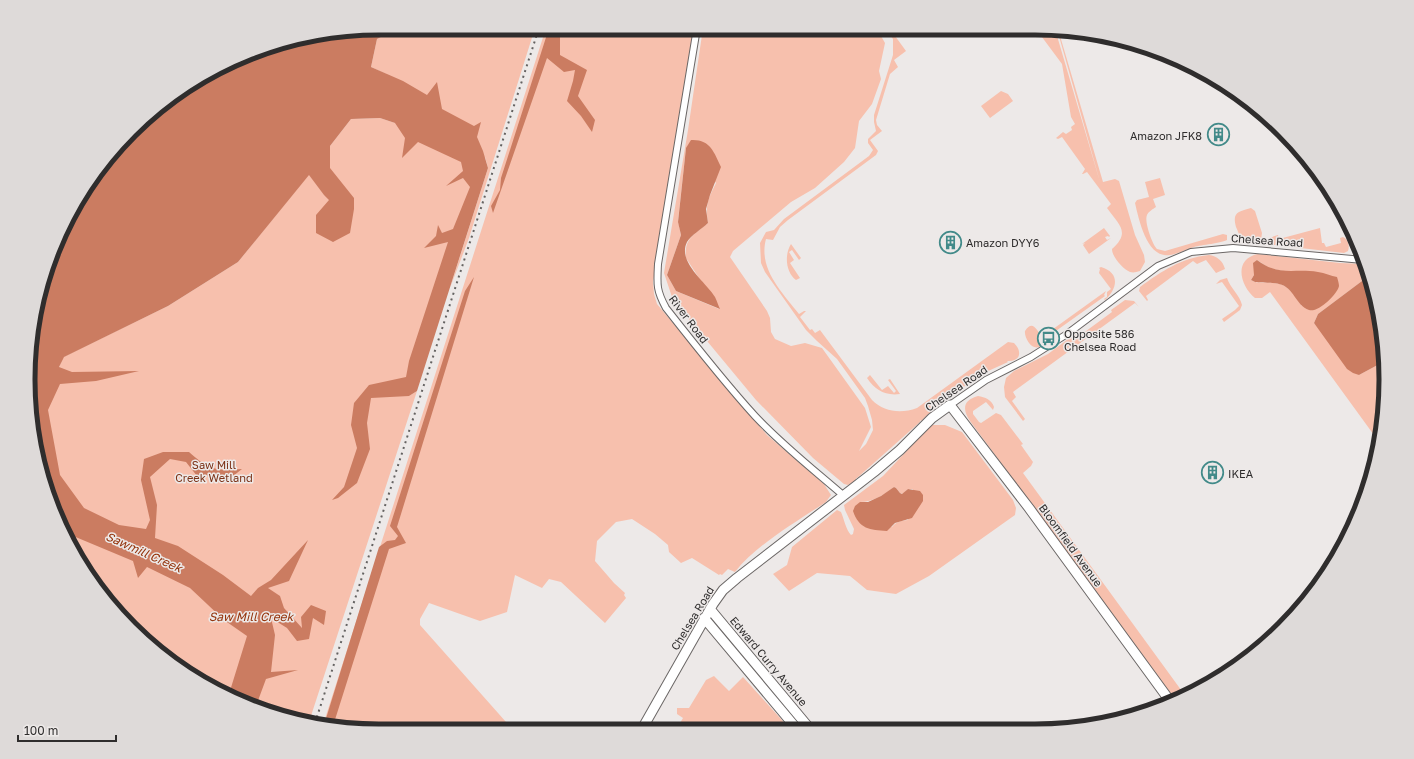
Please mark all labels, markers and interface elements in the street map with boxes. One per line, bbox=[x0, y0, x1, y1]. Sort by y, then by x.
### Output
building icon: Amazon JFK8 bbox=[1205, 122, 1231, 148]
place label: Amazon JFK8 bbox=[1130, 129, 1202, 142]
building icon: Amazon DYY6 bbox=[938, 229, 964, 255]
street label: Chelsea Road bbox=[1230, 231, 1304, 249]
place label: Amazon DYY6 bbox=[966, 236, 1040, 249]
street label: River Road bbox=[667, 292, 711, 346]
bus stop icon: Opposite 586 Chelsea Road bbox=[1035, 326, 1061, 352]
place label: Opposite 586 Chelsea Road bbox=[1064, 327, 1136, 353]
street label: Chelsea Road bbox=[922, 362, 990, 414]
park label: Saw Mill Creek Wetland bbox=[175, 458, 253, 484]
building icon: IKEA bbox=[1200, 460, 1226, 486]
place label: IKEA bbox=[1228, 467, 1254, 480]
street label: Bloomfield Avenue bbox=[1037, 501, 1105, 589]
water label: Sawmill Creek bbox=[103, 528, 186, 576]
street label: Chelsea Road bbox=[668, 584, 716, 652]
water label: Saw Mill Creek bbox=[209, 609, 295, 624]
street label: Edward Curry Avenue bbox=[728, 614, 810, 708]
scale bar bbox=[18, 717, 116, 743]
text: 100 m bbox=[24, 723, 58, 738]

